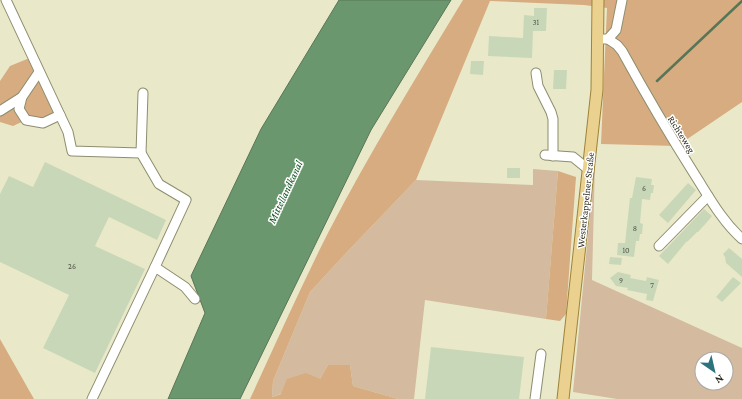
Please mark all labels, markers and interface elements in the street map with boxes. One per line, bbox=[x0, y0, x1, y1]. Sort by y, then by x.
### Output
house number: 31 bbox=[533, 18, 540, 27]
street label: Richteweg bbox=[666, 114, 697, 155]
street label: Westerkappelner Straße bbox=[575, 151, 596, 248]
water label: Mittellandkanal bbox=[265, 159, 305, 226]
house number: 6 bbox=[642, 184, 646, 193]
house number: 8 bbox=[633, 224, 637, 233]
house number: 10 bbox=[622, 246, 630, 255]
house number: 26 bbox=[68, 262, 76, 271]
house number: 9 bbox=[619, 276, 623, 285]
house number: 7 bbox=[650, 281, 654, 290]
north arrow bbox=[694, 351, 734, 391]
text: N bbox=[713, 372, 726, 387]

